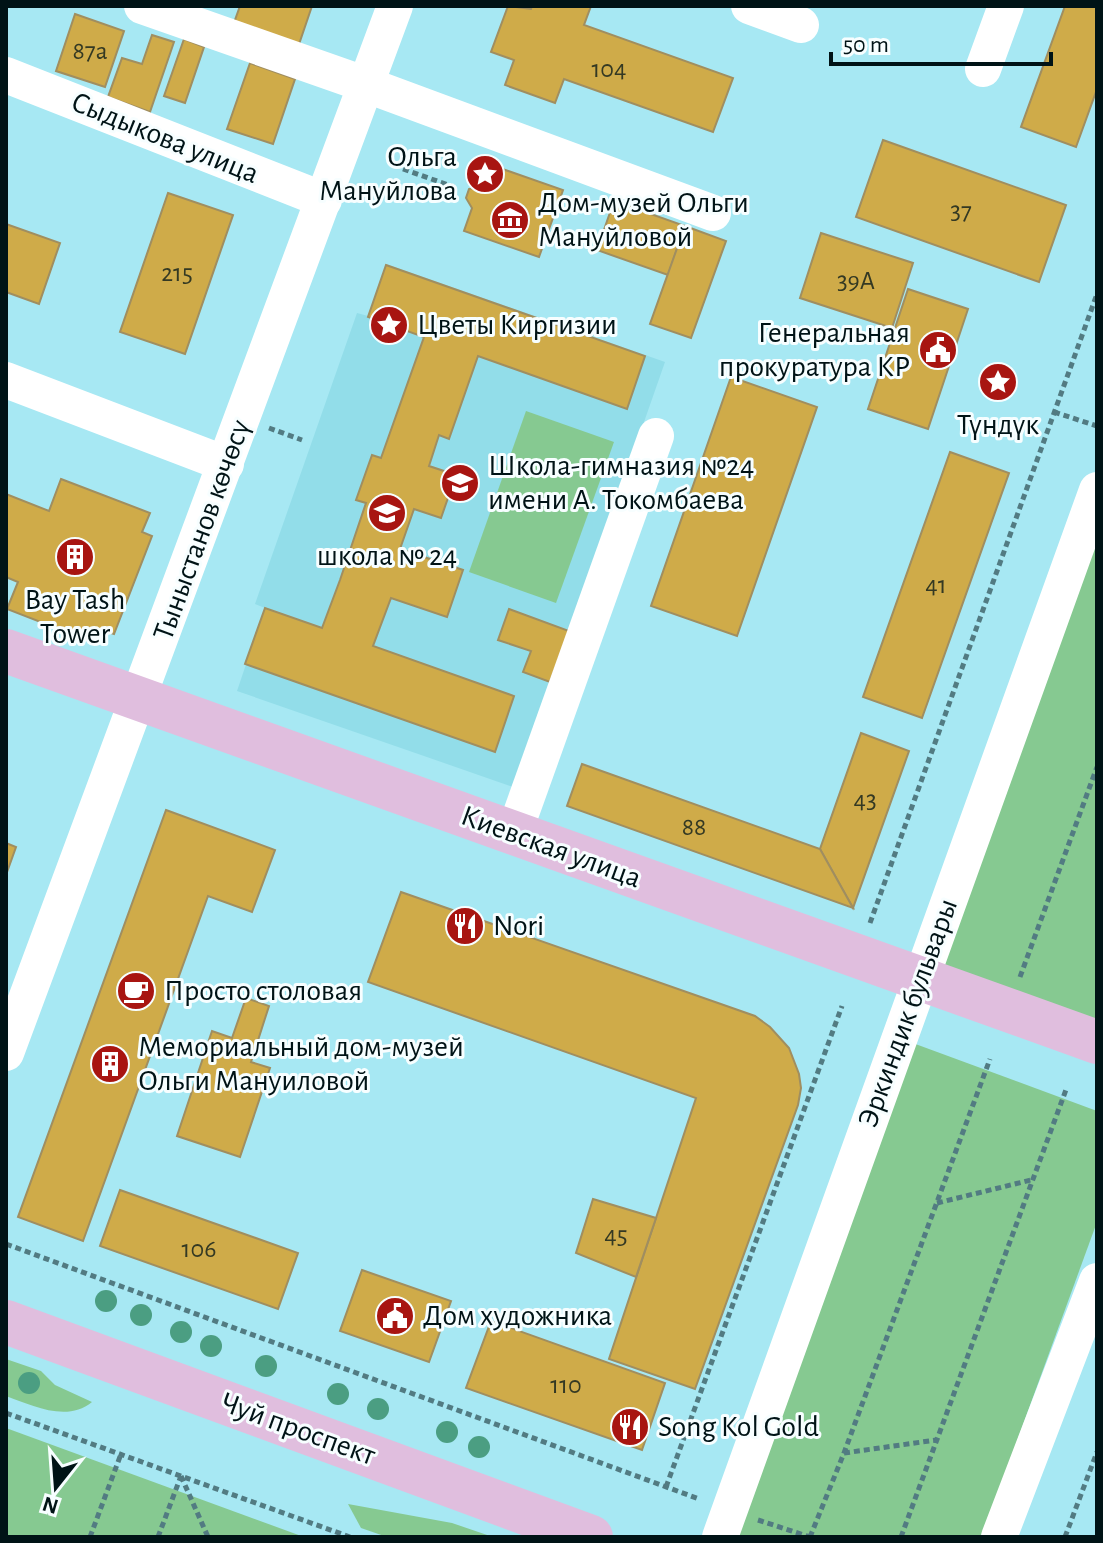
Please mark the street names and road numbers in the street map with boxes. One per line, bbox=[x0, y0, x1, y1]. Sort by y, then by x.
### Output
street label: Сыдыкова улица bbox=[67, 87, 263, 189]
street label: Тыныстанов көчөсү bbox=[148, 416, 256, 644]
street label: Киевская улица bbox=[457, 800, 645, 894]
street label: Эркиндик бульвары bbox=[853, 895, 963, 1131]
street label: Чуй проспект bbox=[217, 1387, 379, 1471]

